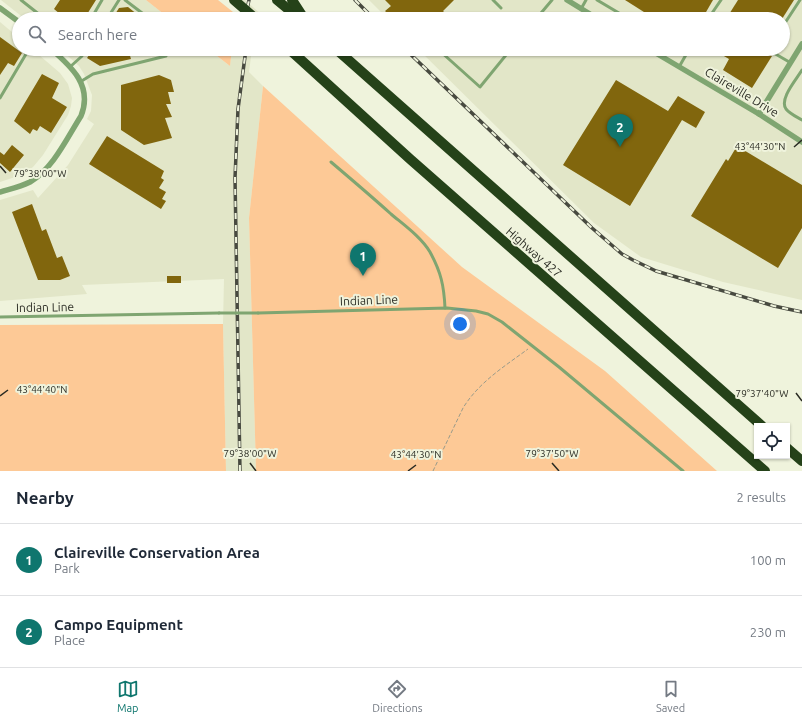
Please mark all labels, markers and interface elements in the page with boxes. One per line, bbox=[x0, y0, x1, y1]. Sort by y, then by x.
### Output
search box bbox=[12, 12, 790, 56]
icon: search bbox=[26, 23, 48, 45]
text: Search here bbox=[58, 26, 137, 43]
street label: Claireville Drive bbox=[703, 65, 781, 119]
pin: 2 bbox=[607, 114, 633, 147]
text: 43°44'30"N bbox=[735, 141, 785, 152]
text: 79°38'00"W bbox=[14, 168, 66, 179]
street label: Highway 427 bbox=[504, 224, 564, 280]
pin: 1 bbox=[350, 243, 376, 276]
street label: Indian Line bbox=[340, 292, 398, 308]
street label: Indian Line bbox=[16, 300, 74, 314]
your location bbox=[450, 314, 470, 334]
text: 43°44'40"N bbox=[17, 384, 67, 395]
text: 79°37'40"W bbox=[736, 388, 788, 399]
map controls bbox=[754, 423, 790, 459]
button: locate bbox=[754, 423, 790, 459]
text: 79°38'00"W bbox=[224, 448, 276, 459]
text: 79°37'50"W bbox=[526, 448, 578, 459]
text: 43°44'30"N bbox=[391, 449, 441, 460]
text: Nearby bbox=[16, 488, 74, 507]
text: 2 results bbox=[736, 490, 786, 504]
text: Claireville Conservation Area bbox=[54, 544, 260, 561]
text: 1 bbox=[25, 553, 33, 567]
text: 100 m bbox=[750, 553, 786, 567]
text: Park bbox=[54, 561, 80, 575]
text: Campo Equipment bbox=[54, 616, 183, 633]
text: 2 bbox=[25, 625, 33, 639]
text: 230 m bbox=[750, 625, 786, 639]
text: Place bbox=[54, 633, 85, 647]
tab: Map bbox=[117, 678, 139, 714]
tab: Directions bbox=[372, 678, 422, 714]
tab: Saved bbox=[656, 678, 685, 714]

